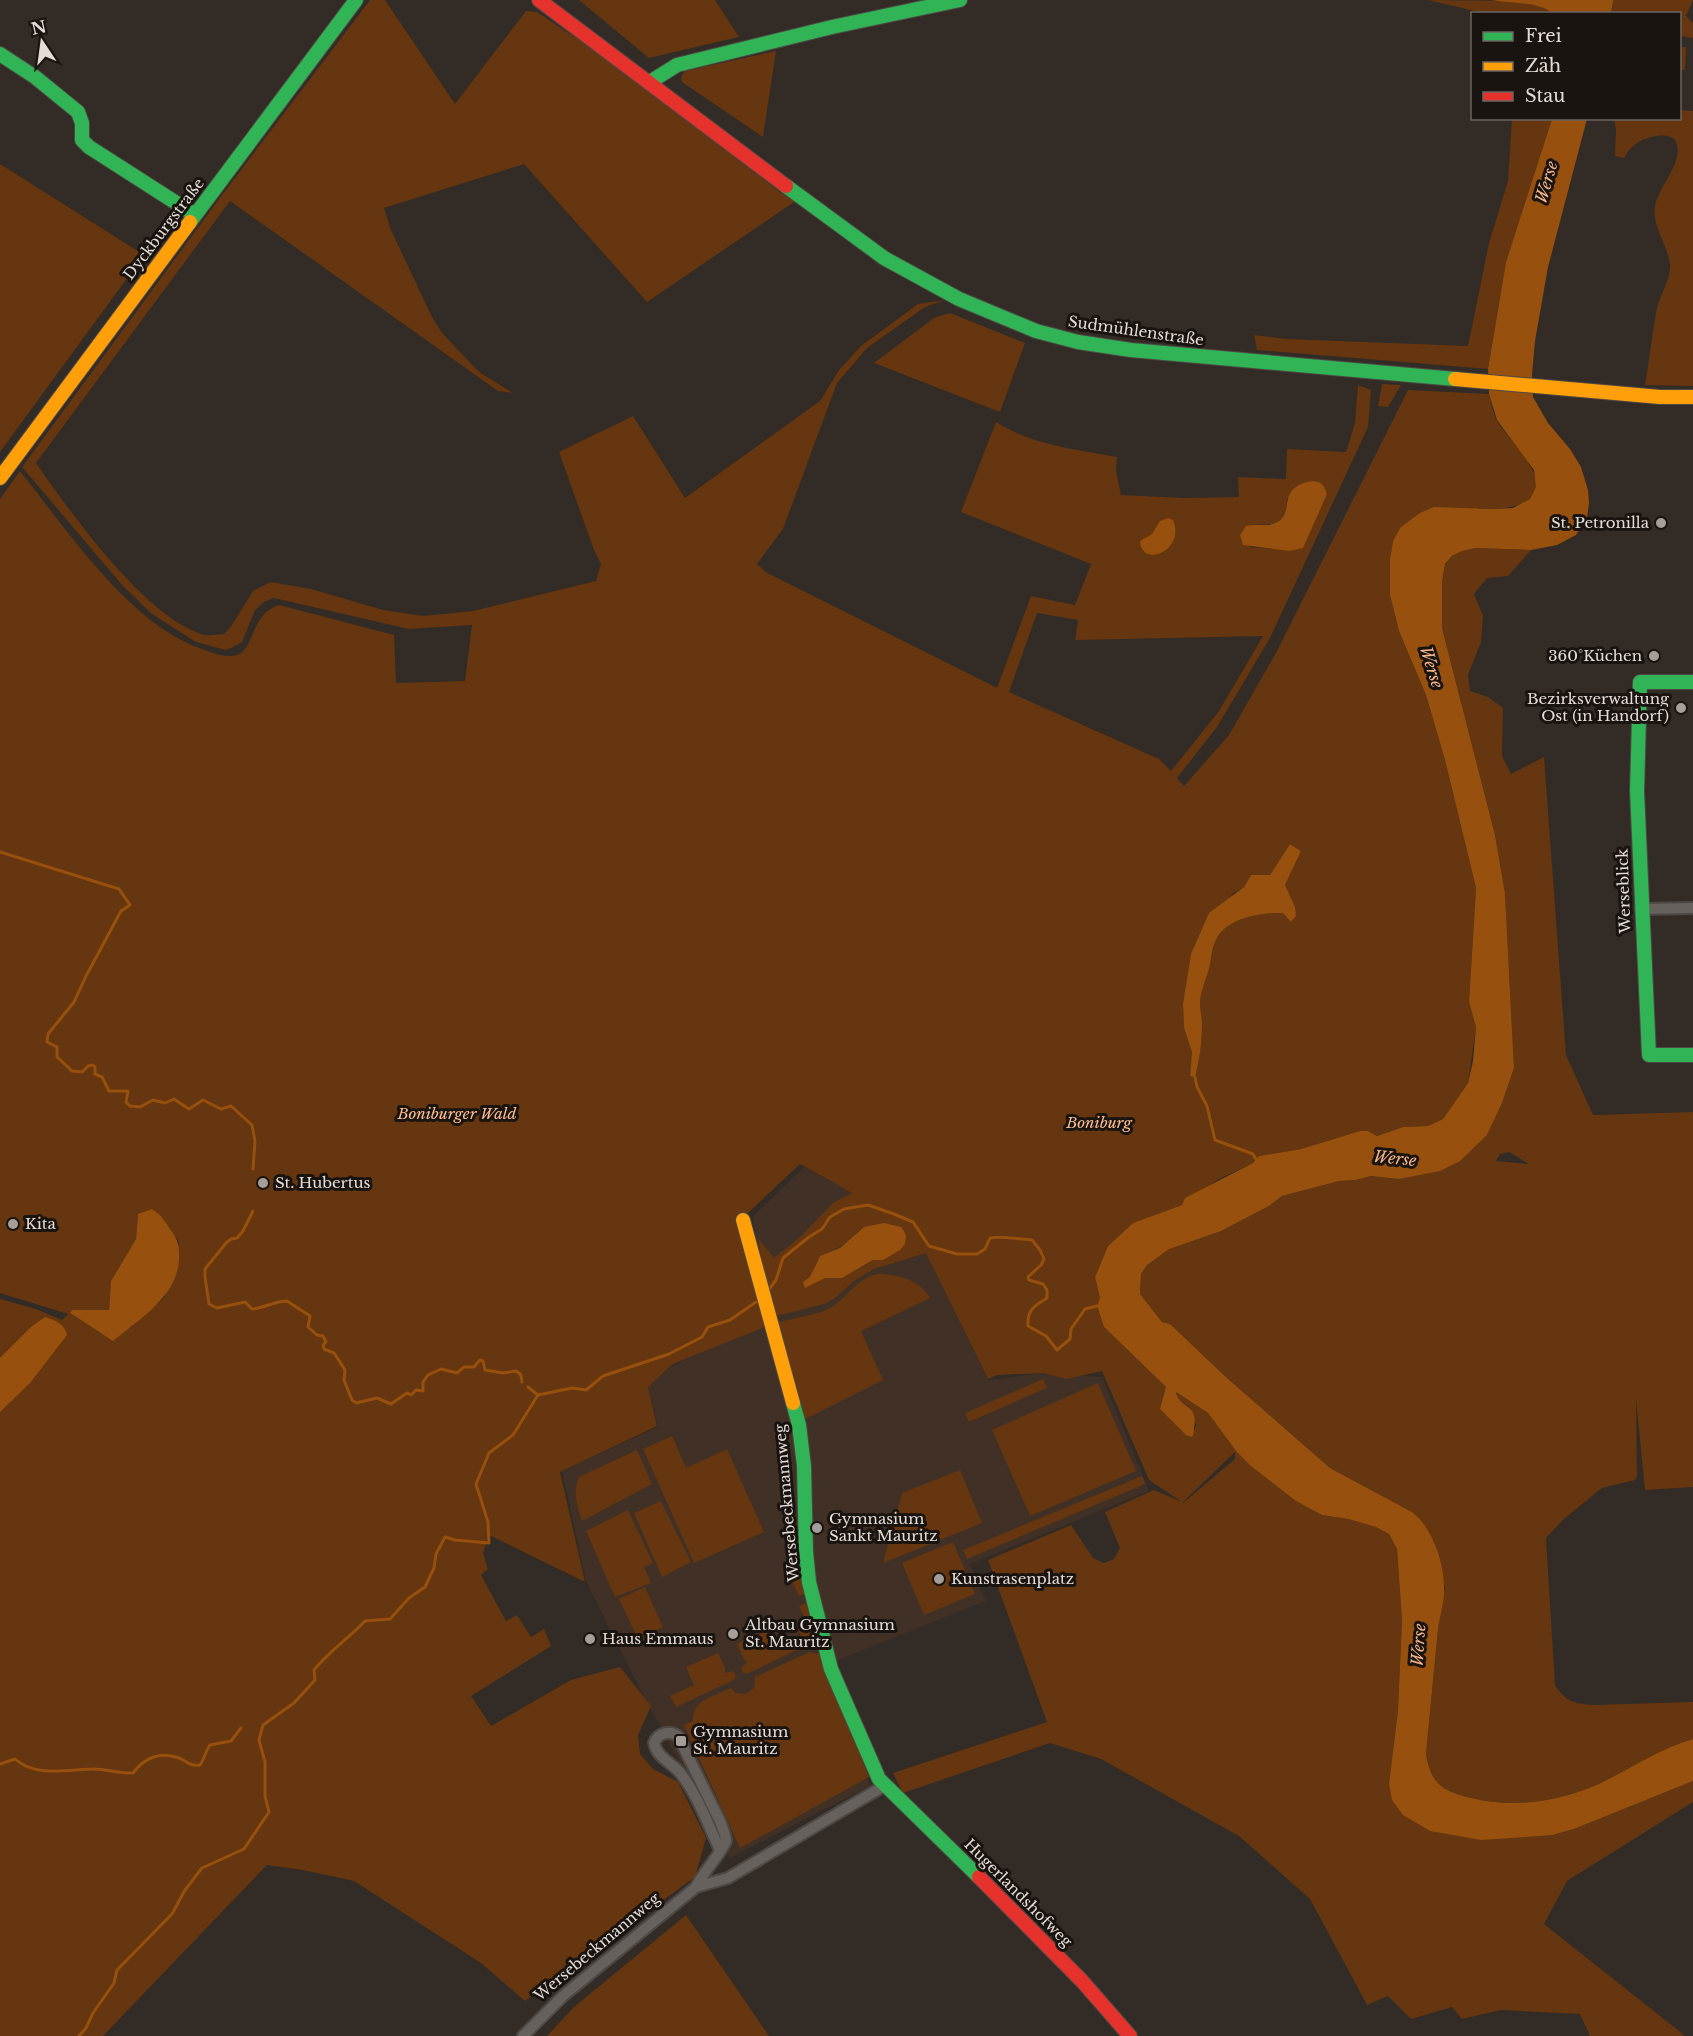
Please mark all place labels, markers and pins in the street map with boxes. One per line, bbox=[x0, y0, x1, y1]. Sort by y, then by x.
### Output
place label: St. Petronilla bbox=[1551, 513, 1650, 532]
marker: St. Petronilla bbox=[1654, 516, 1668, 530]
place label: 360°Küchen bbox=[1548, 646, 1642, 665]
marker: 360°Küchen bbox=[1647, 649, 1661, 663]
place label: Bezirksverwaltung Ost (in Handorf) bbox=[1527, 689, 1670, 725]
marker: Bezirksverwaltung Ost (in Handorf) bbox=[1674, 701, 1688, 715]
place label: St. Hubertus bbox=[275, 1173, 370, 1192]
marker: St. Hubertus bbox=[256, 1176, 270, 1190]
place label: Kita bbox=[25, 1214, 56, 1233]
marker: Kita bbox=[6, 1217, 20, 1231]
place label: Gymnasium Sankt Mauritz bbox=[829, 1509, 938, 1545]
marker: Gymnasium Sankt Mauritz bbox=[810, 1521, 824, 1535]
place label: Kunstrasenplatz bbox=[951, 1569, 1074, 1588]
marker: Kunstrasenplatz bbox=[932, 1572, 946, 1586]
place label: Altbau Gymnasium St. Mauritz bbox=[744, 1615, 895, 1651]
marker: Altbau Gymnasium St. Mauritz bbox=[726, 1627, 740, 1641]
place label: Haus Emmaus bbox=[602, 1629, 714, 1648]
marker: Haus Emmaus bbox=[583, 1632, 597, 1646]
place label: Gymnasium St. Mauritz bbox=[693, 1722, 788, 1758]
marker: Gymnasium St. Mauritz bbox=[674, 1734, 688, 1748]

